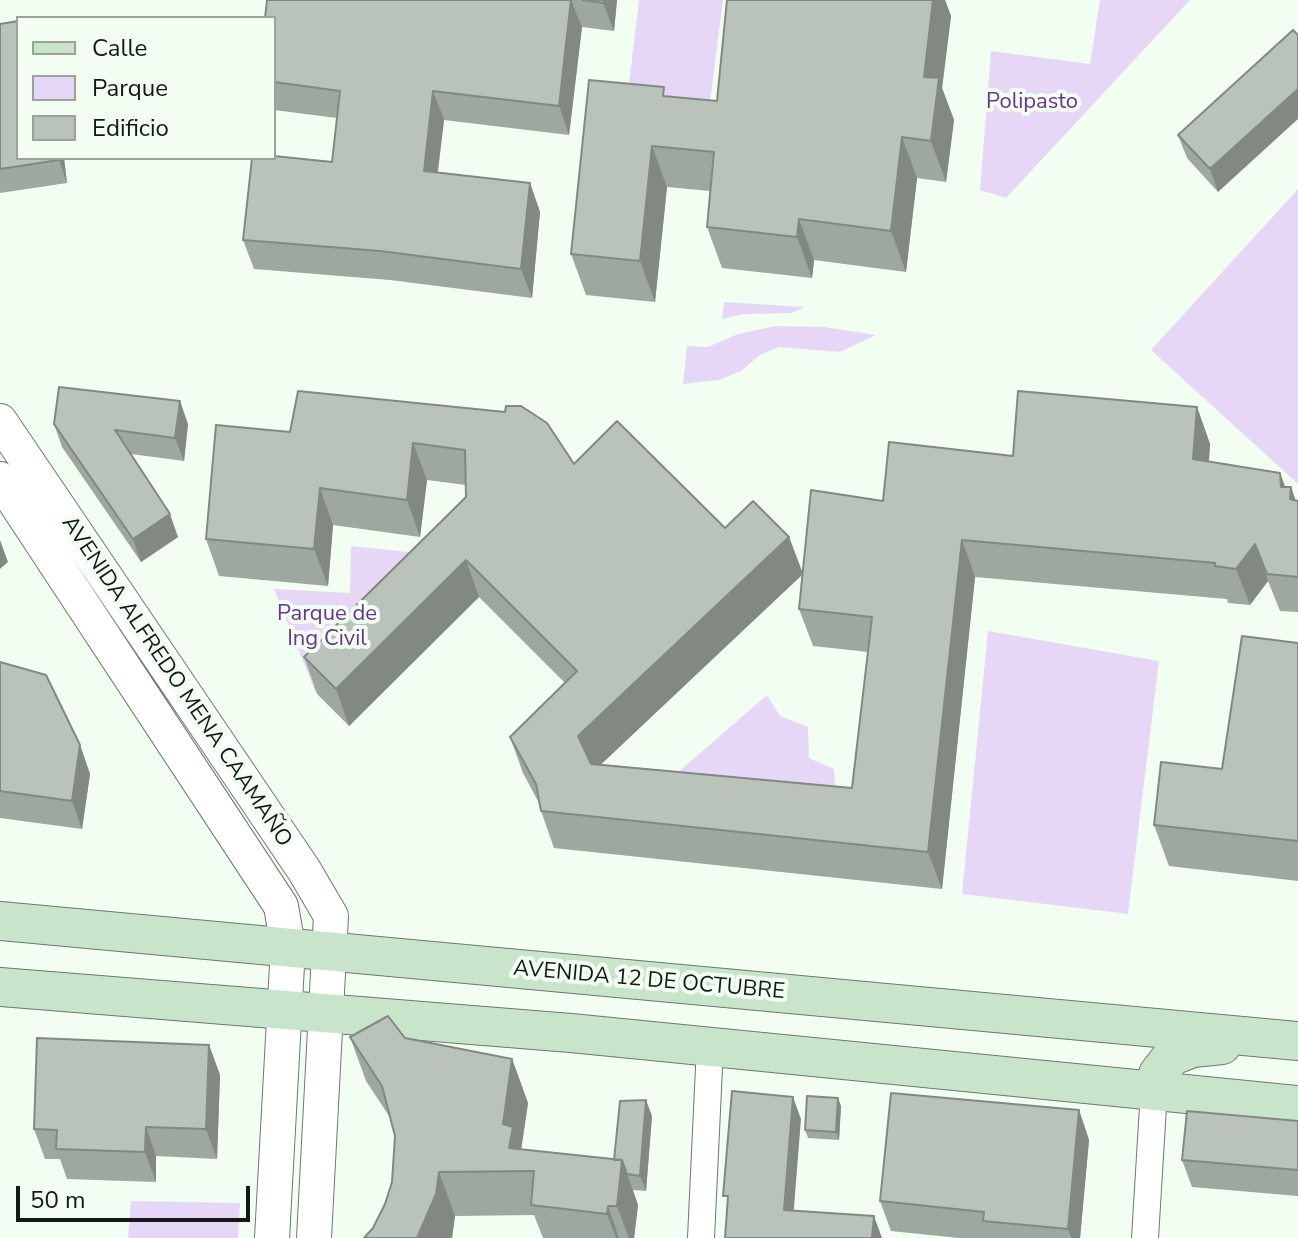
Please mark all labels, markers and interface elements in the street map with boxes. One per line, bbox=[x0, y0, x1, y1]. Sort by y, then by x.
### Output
legend bbox=[16, 16, 276, 160]
text: Calle bbox=[92, 32, 147, 64]
text: Parque bbox=[92, 72, 168, 104]
park label: Polipasto bbox=[986, 90, 1078, 116]
text: Edificio bbox=[92, 112, 169, 144]
street label: AVENIDA ALFREDO MENA CAAMAÑO bbox=[55, 512, 297, 852]
park label: Parque de Ing Civil bbox=[277, 602, 377, 654]
street label: AVENIDA 12 DE OCTUBRE bbox=[512, 956, 786, 1006]
scale bar bbox=[20, 1170, 254, 1220]
text: 50 m bbox=[30, 1184, 86, 1216]

